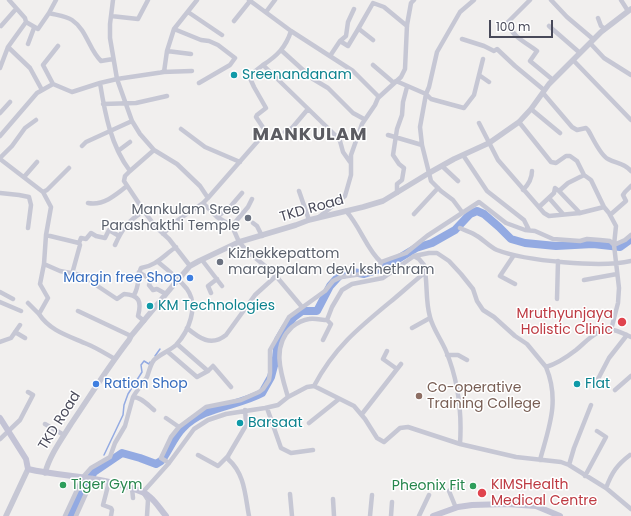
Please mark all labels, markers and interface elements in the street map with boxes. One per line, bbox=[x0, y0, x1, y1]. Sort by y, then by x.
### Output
scale bar bbox=[491, 12, 555, 38]
text: 100 m bbox=[496, 18, 530, 35]
place label: Sreenandanam bbox=[242, 67, 352, 83]
marker: Sreenandanam bbox=[229, 70, 239, 80]
district label: MANKULAM bbox=[253, 124, 367, 146]
street label: TKD Road bbox=[278, 192, 346, 226]
place label: Mankulam Sree Parashakthi Temple bbox=[101, 202, 240, 234]
marker: Mankulam Sree Parashakthi Temple bbox=[243, 213, 253, 223]
place label: Kizhekkepattom marappalam devi kshethram bbox=[228, 246, 435, 278]
marker: Kizhekkepattom marappalam devi kshethram bbox=[215, 257, 225, 267]
place label: Margin free Shop bbox=[63, 270, 182, 286]
marker: Margin free Shop bbox=[185, 273, 195, 283]
place label: KM Technologies bbox=[158, 298, 275, 314]
marker: KM Technologies bbox=[145, 301, 155, 311]
place label: Mruthyunjaya Holistic Clinic bbox=[517, 306, 613, 338]
marker: Mruthyunjaya Holistic Clinic bbox=[616, 316, 628, 328]
place label: Ration Shop bbox=[104, 376, 188, 392]
place label: Flat bbox=[585, 376, 610, 392]
marker: Ration Shop bbox=[91, 379, 101, 389]
marker: Flat bbox=[572, 379, 582, 389]
place label: Co-operative Training College bbox=[427, 380, 541, 412]
street label: TKD Road bbox=[35, 389, 85, 453]
marker: Co-operative Training College bbox=[414, 391, 424, 401]
place label: Barsaat bbox=[248, 415, 303, 431]
marker: Barsaat bbox=[235, 418, 245, 428]
place label: Tiger Gym bbox=[71, 477, 142, 493]
place label: KIMSHealth Medical Centre bbox=[491, 477, 597, 510]
place label: Pheonix Fit bbox=[392, 478, 465, 494]
marker: Tiger Gym bbox=[58, 480, 68, 490]
marker: Pheonix Fit bbox=[468, 481, 478, 491]
marker: KIMSHealth Medical Centre bbox=[476, 487, 488, 499]

